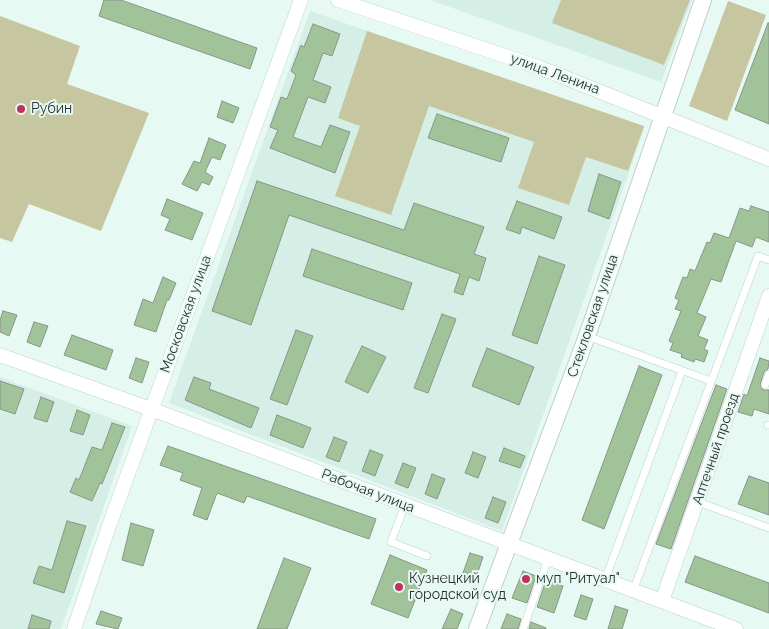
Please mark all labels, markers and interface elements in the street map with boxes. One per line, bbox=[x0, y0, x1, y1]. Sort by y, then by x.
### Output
street label: улица Ленина bbox=[508, 50, 602, 98]
place label: Рубин bbox=[31, 101, 72, 117]
marker: Рубин bbox=[15, 103, 27, 115]
street label: Стекловская улица bbox=[564, 252, 622, 380]
street label: Московская улица bbox=[157, 253, 215, 375]
street label: Аптечный проезд bbox=[689, 391, 743, 507]
street label: Рабочая улица bbox=[319, 466, 417, 516]
place label: Кузнецкий городской суд bbox=[409, 571, 506, 604]
place label: муп "Ритуал" bbox=[536, 571, 620, 587]
marker: муп "Ритуал" bbox=[520, 573, 532, 585]
marker: Кузнецкий городской суд bbox=[393, 581, 405, 593]

